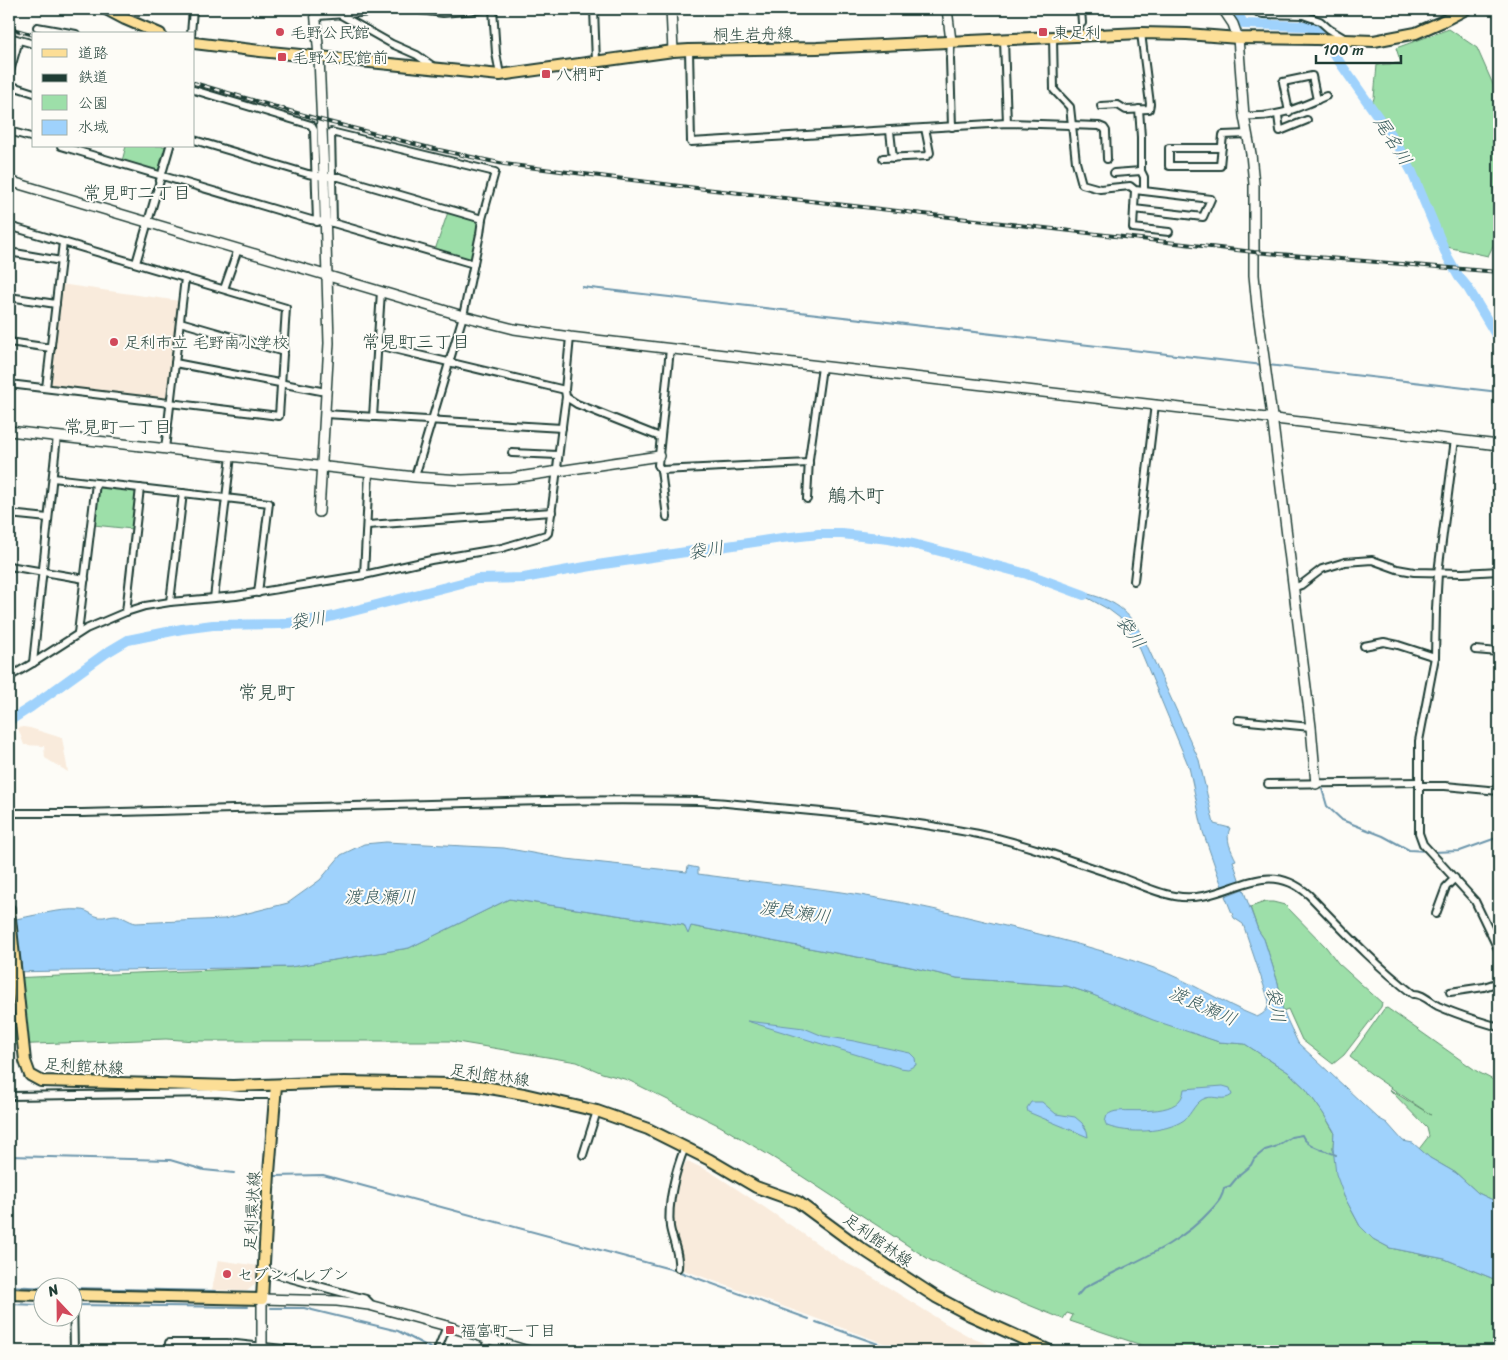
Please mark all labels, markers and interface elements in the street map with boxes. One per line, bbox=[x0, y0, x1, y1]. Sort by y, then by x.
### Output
place label: 毛野公民館 bbox=[290, 18, 370, 47]
place label: 東足利 bbox=[1053, 18, 1101, 47]
street label: 桐生岩舟線 bbox=[713, 19, 793, 49]
marker: 毛野公民館 bbox=[274, 26, 286, 38]
marker: 東足利 bbox=[1037, 26, 1049, 38]
legend bbox=[32, 32, 195, 148]
scale bar bbox=[1316, 32, 1400, 64]
text: 100 m bbox=[1323, 37, 1364, 63]
text: 道路 bbox=[78, 40, 108, 66]
place label: 毛野公民館前 bbox=[292, 43, 388, 72]
marker: 毛野公民館前 bbox=[276, 51, 288, 63]
place label: 八椚町 bbox=[556, 60, 604, 89]
text: 鉄道 bbox=[78, 64, 108, 90]
marker: 八椚町 bbox=[540, 68, 552, 80]
text: 公園 bbox=[78, 90, 108, 116]
water label: 尾名川 bbox=[1365, 110, 1421, 172]
text: 水域 bbox=[78, 114, 108, 140]
district label: 常見町二丁目 bbox=[83, 177, 191, 209]
district label: 常見町三丁目 bbox=[362, 326, 470, 358]
place label: 足利市立 毛野南小学校 bbox=[124, 328, 288, 357]
marker: 足利市立 毛野南小学校 bbox=[108, 336, 120, 348]
district label: 常見町一丁目 bbox=[64, 411, 172, 443]
district label: 鵤木町 bbox=[827, 479, 885, 512]
water label: 袋川 bbox=[686, 531, 726, 569]
water label: 袋川 bbox=[288, 602, 328, 638]
water label: 袋川 bbox=[1108, 608, 1154, 656]
district label: 常見町 bbox=[238, 676, 296, 709]
water label: 渡良瀬川 bbox=[344, 881, 416, 913]
water label: 渡良瀬川 bbox=[757, 891, 833, 933]
water label: 渡良瀬川 bbox=[1164, 977, 1242, 1035]
water label: 袋川 bbox=[1257, 984, 1295, 1026]
street label: 足利館林線 bbox=[43, 1049, 125, 1083]
street label: 足利館林線 bbox=[448, 1055, 532, 1095]
street label: 足利環状線 bbox=[235, 1170, 269, 1252]
street label: 足利館林線 bbox=[837, 1205, 919, 1275]
place label: セブンイレブン bbox=[237, 1260, 349, 1289]
marker: セブンイレブン bbox=[221, 1268, 233, 1280]
text: N bbox=[43, 1277, 63, 1304]
north arrow bbox=[32, 1278, 82, 1328]
place label: 福富町一丁目 bbox=[460, 1316, 556, 1345]
marker: 福富町一丁目 bbox=[444, 1324, 456, 1336]

